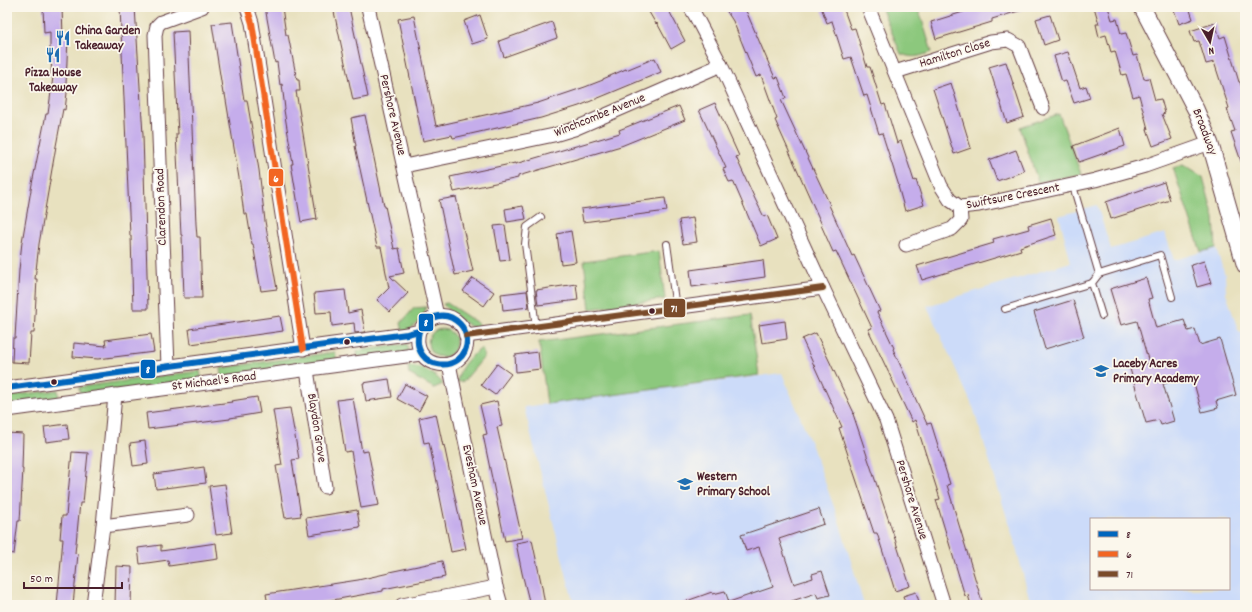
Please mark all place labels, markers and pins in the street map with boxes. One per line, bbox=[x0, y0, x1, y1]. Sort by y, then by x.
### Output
place label: China Garden Takeaway bbox=[75, 22, 140, 56]
restaurant icon: China Garden Takeaway bbox=[54, 29, 72, 47]
restaurant icon: Pizza House Takeaway bbox=[44, 46, 62, 64]
place label: Pizza House Takeaway bbox=[25, 64, 82, 98]
unlabelled marker bbox=[647, 306, 657, 316]
unlabelled marker bbox=[342, 337, 352, 347]
place label: Laceby Acres Primary Academy bbox=[1113, 355, 1199, 389]
school or university icon: Laceby Acres Primary Academy bbox=[1092, 362, 1110, 380]
unlabelled marker bbox=[49, 377, 59, 387]
place label: Western Primary School bbox=[697, 468, 771, 502]
school or university icon: Western Primary School bbox=[676, 475, 694, 493]

